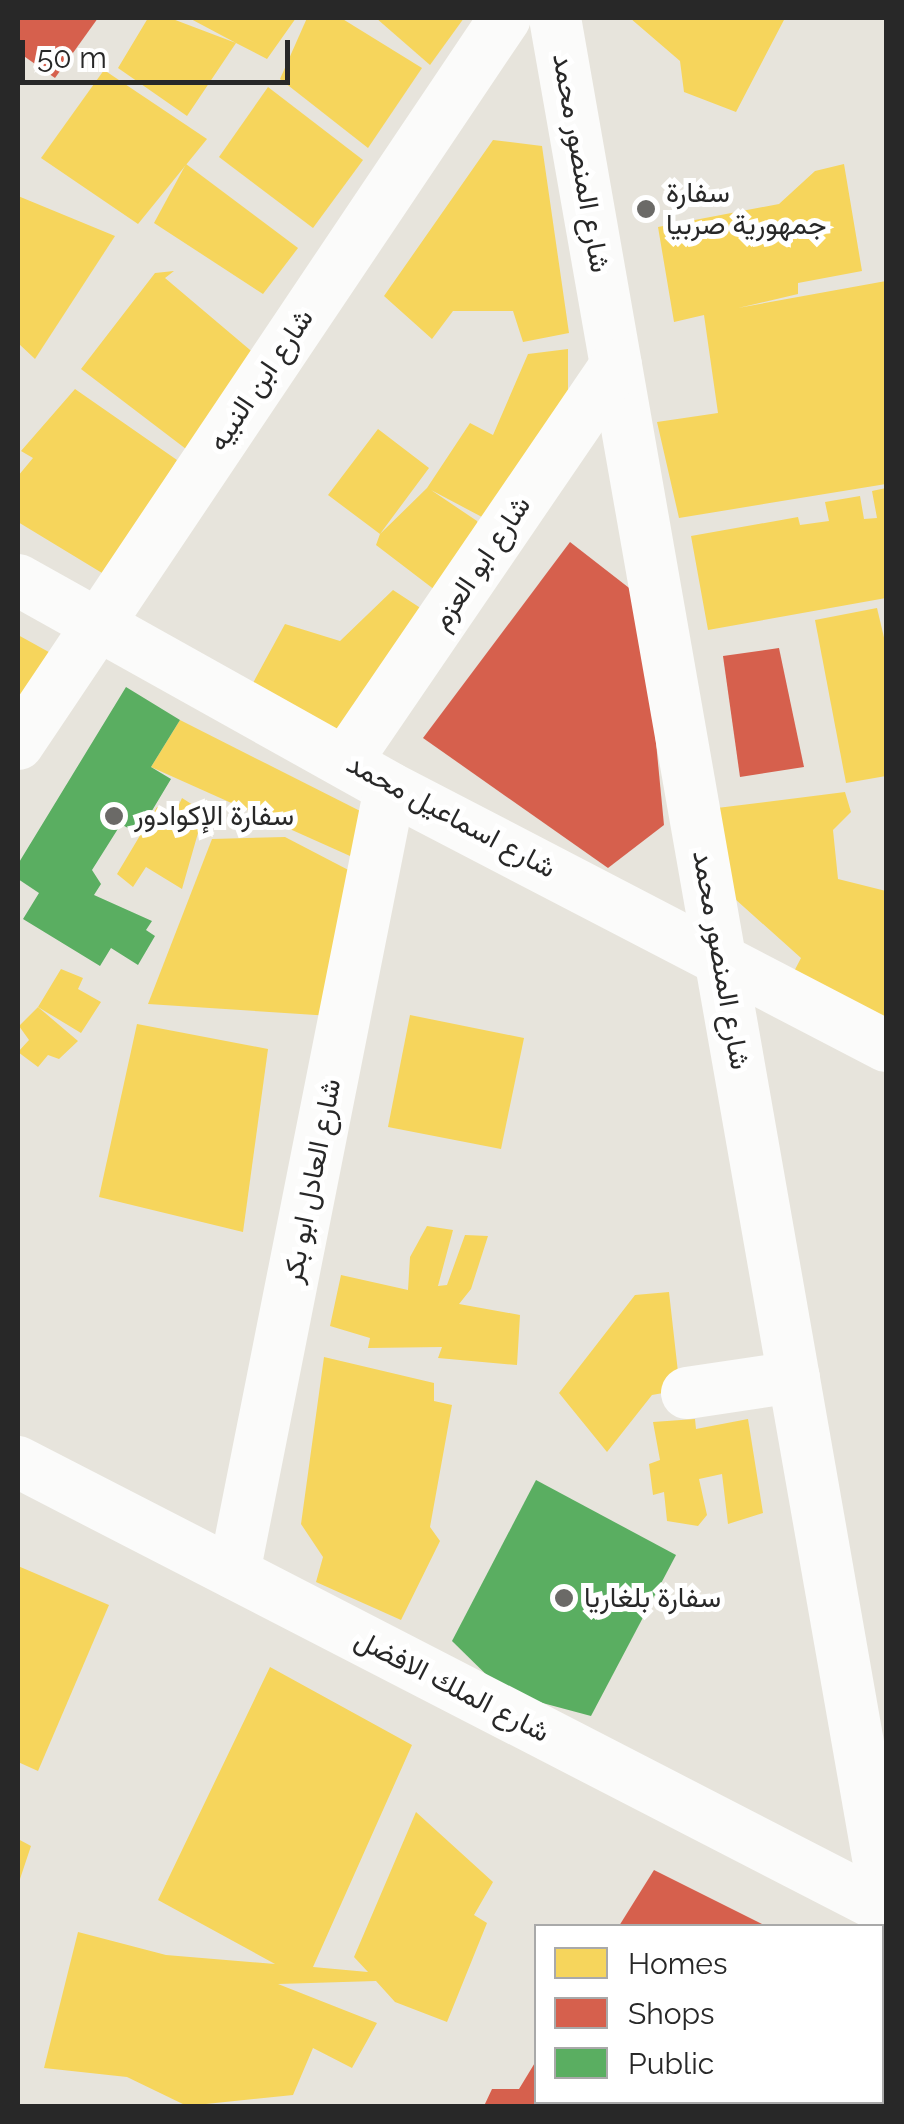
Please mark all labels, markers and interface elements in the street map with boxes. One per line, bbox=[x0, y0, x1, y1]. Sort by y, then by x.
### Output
scale bar bbox=[25, 20, 295, 82]
text: 50 m bbox=[37, 40, 107, 75]
street label: شارع المنصور محمد bbox=[545, 51, 617, 275]
place label: سفارة جمهورية صربيا bbox=[666, 176, 826, 242]
marker: سفارة جمهورية صربيا bbox=[635, 198, 657, 220]
street label: شارع ابن النبيه bbox=[201, 303, 321, 457]
street label: شارع ابو العزم bbox=[424, 490, 538, 636]
street label: شارع اسماعيل محمد bbox=[341, 747, 561, 885]
place label: سفارة الإكوادور bbox=[134, 799, 294, 833]
marker: سفارة الإكوادور bbox=[103, 805, 125, 827]
street label: شارع المنصور محمد bbox=[685, 848, 757, 1072]
street label: شارع العادل ابو بكر bbox=[276, 1076, 348, 1286]
place label: سفارة بلغاريا bbox=[584, 1581, 721, 1615]
marker: سفارة بلغاريا bbox=[553, 1587, 575, 1609]
street label: شارع الملك الافضل bbox=[349, 1623, 555, 1749]
legend bbox=[534, 1924, 884, 2104]
text: Homes bbox=[628, 1946, 727, 1981]
text: Shops bbox=[628, 1996, 715, 2031]
text: Public bbox=[628, 2046, 714, 2081]

